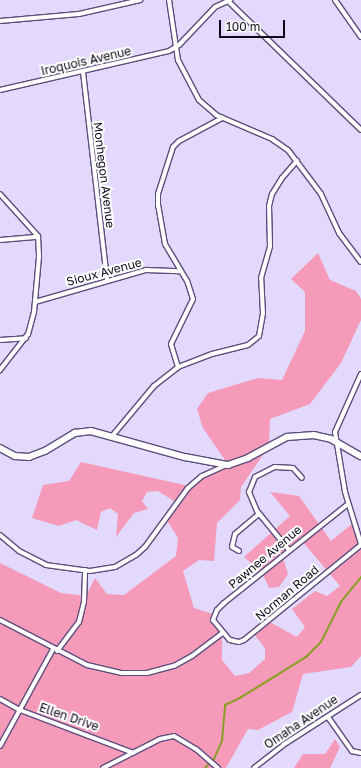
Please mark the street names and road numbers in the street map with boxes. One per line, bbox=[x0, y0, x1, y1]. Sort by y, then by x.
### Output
street label: Iroquois Avenue bbox=[39, 44, 133, 78]
street label: Monhegon Avenue bbox=[90, 121, 118, 229]
street label: Sioux Avenue bbox=[65, 255, 143, 289]
street label: Pawnee Avenue bbox=[226, 522, 304, 592]
street label: Norman Road bbox=[252, 562, 322, 624]
street label: Omaha Avenue bbox=[261, 692, 341, 752]
street label: Ellen Drive bbox=[37, 700, 101, 734]

